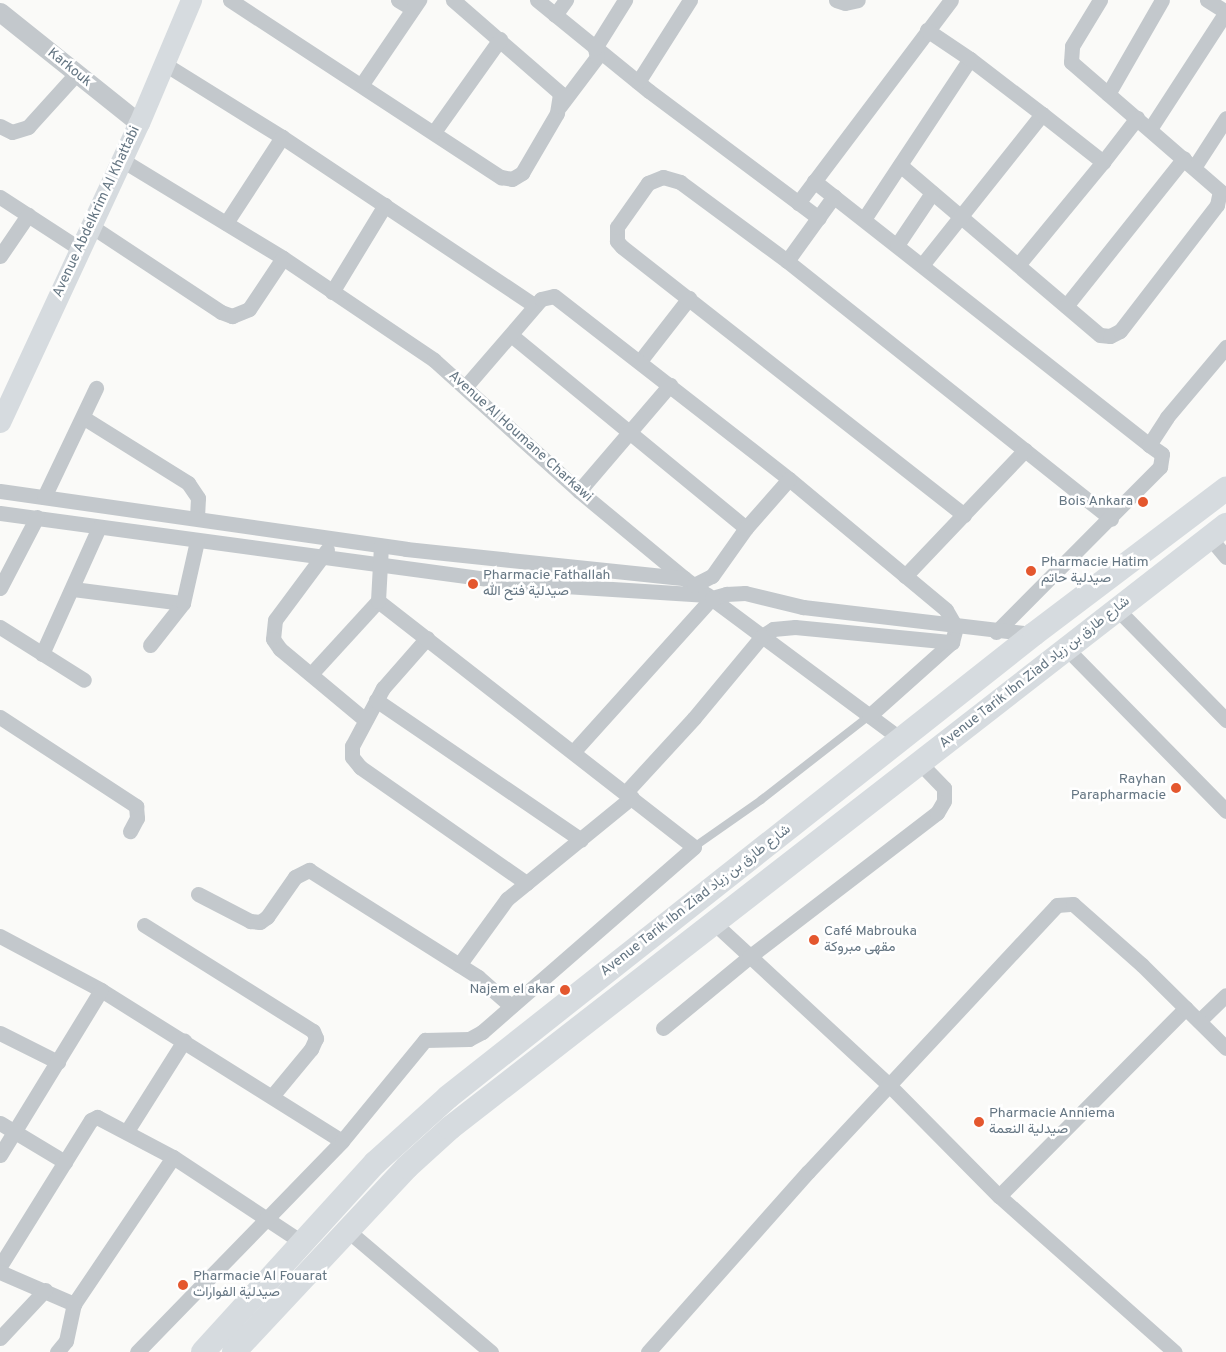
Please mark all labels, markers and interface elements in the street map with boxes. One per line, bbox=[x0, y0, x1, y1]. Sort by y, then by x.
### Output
street label: Karkouk bbox=[43, 45, 95, 91]
street label: Avenue Abdelkrim Al Khattabi bbox=[50, 123, 144, 301]
street label: Avenue Al Houmane Charkawi bbox=[444, 368, 596, 506]
place label: Bois Ankara bbox=[1058, 494, 1133, 510]
marker: Bois Ankara bbox=[1137, 496, 1149, 508]
place label: Pharmacie Hatim صيدلية حاتم bbox=[1041, 555, 1149, 588]
marker: Pharmacie Hatim صيدلية حاتم bbox=[1025, 565, 1037, 577]
place label: Pharmacie Fathallah صيدلية فتح الله bbox=[483, 568, 610, 600]
marker: Pharmacie Fathallah صيدلية فتح الله bbox=[467, 578, 479, 590]
street label: Avenue Tarik Ibn Ziad شارع طارق بن زياد bbox=[936, 593, 1134, 753]
place label: Rayhan Parapharmacie bbox=[1071, 772, 1166, 804]
marker: Rayhan Parapharmacie bbox=[1170, 782, 1182, 794]
street label: Avenue Tarik Ibn Ziad شارع طارق بن زياد bbox=[597, 821, 795, 981]
place label: Café Mabrouka مقهى مبروكة bbox=[824, 924, 917, 956]
marker: Café Mabrouka مقهى مبروكة bbox=[808, 934, 820, 946]
place label: Najem el akar bbox=[469, 982, 555, 998]
marker: Najem el akar bbox=[559, 984, 571, 996]
place label: Pharmacie Anniema صيدلية النعمة bbox=[989, 1106, 1116, 1138]
marker: Pharmacie Anniema صيدلية النعمة bbox=[973, 1116, 985, 1128]
place label: Pharmacie Al Fouarat صيدلية الفوارات bbox=[193, 1269, 328, 1302]
marker: Pharmacie Al Fouarat صيدلية الفوارات bbox=[177, 1279, 189, 1291]

